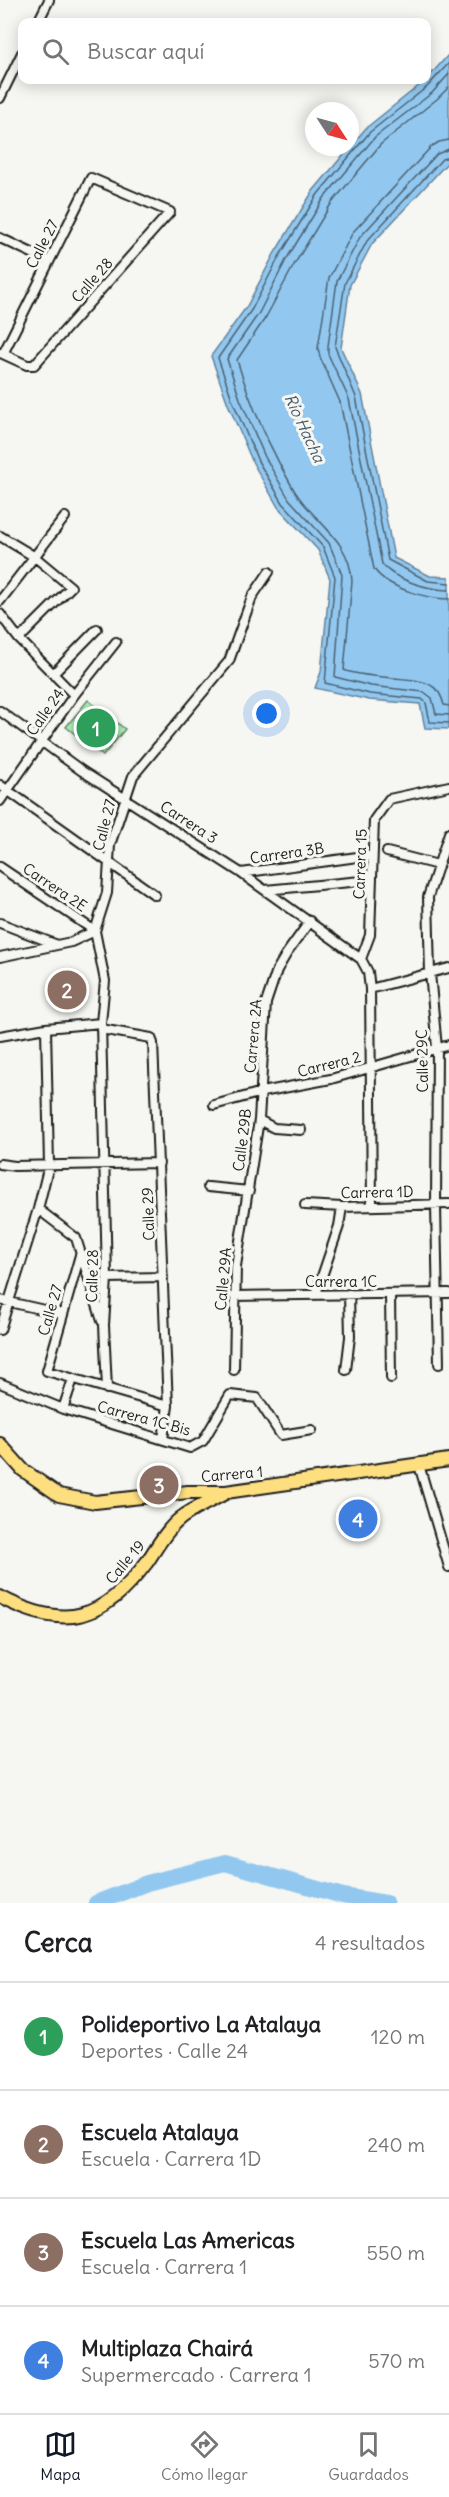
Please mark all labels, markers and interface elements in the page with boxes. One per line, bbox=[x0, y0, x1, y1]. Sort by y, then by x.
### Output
search box bbox=[18, 18, 431, 84]
icon: search bbox=[39, 35, 72, 68]
text: Buscar aquí bbox=[87, 37, 204, 65]
north arrow bbox=[305, 102, 359, 156]
street label: Calle 27 bbox=[22, 216, 62, 272]
street label: Calle 28 bbox=[67, 254, 117, 306]
water label: Río Hacha bbox=[280, 390, 330, 466]
street label: Calle 24 bbox=[22, 684, 68, 739]
your location bbox=[252, 699, 281, 728]
pin: 1 bbox=[76, 706, 116, 750]
street label: Carrera 3 bbox=[157, 796, 221, 848]
street label: Calle 27 bbox=[88, 797, 120, 853]
street label: Carrera 15 bbox=[349, 828, 371, 900]
street label: Carrera 3B bbox=[249, 838, 325, 868]
street label: Carrera 2E bbox=[19, 859, 91, 915]
pin: 2 bbox=[48, 968, 86, 1012]
street label: Carrera 2A bbox=[240, 998, 266, 1074]
street label: Calle 29C bbox=[412, 1029, 432, 1093]
street label: Carrera 2 bbox=[295, 1047, 363, 1081]
street label: Calle 29B bbox=[229, 1107, 255, 1173]
street label: Carrera 1D bbox=[340, 1182, 414, 1202]
street label: Calle 29 bbox=[138, 1187, 158, 1241]
street label: Calle 29A bbox=[211, 1246, 235, 1311]
street label: Calle 28 bbox=[82, 1249, 102, 1303]
street label: Carrera 1C bbox=[305, 1272, 377, 1291]
street label: Calle 27 bbox=[34, 1282, 66, 1338]
street label: Carrera 1C Bis bbox=[95, 1396, 193, 1440]
pin: 3 bbox=[140, 1462, 178, 1508]
street label: Carrera 1 bbox=[200, 1462, 264, 1486]
pin: 4 bbox=[338, 1496, 378, 1541]
street label: Calle 19 bbox=[101, 1536, 149, 1588]
text: Cerca bbox=[24, 1926, 93, 1959]
text: 4 resultados bbox=[315, 1930, 425, 1955]
text: Polideportivo La Atalaya bbox=[81, 2010, 321, 2038]
text: 1 bbox=[40, 2024, 47, 2049]
text: 120 m bbox=[371, 2024, 425, 2049]
text: Deportes · Calle 24 bbox=[81, 2038, 248, 2063]
text: Escuela Atalaya bbox=[81, 2118, 239, 2146]
text: 2 bbox=[38, 2132, 49, 2157]
text: 240 m bbox=[367, 2132, 425, 2157]
text: Escuela · Carrera 1D bbox=[81, 2146, 261, 2171]
text: Escuela Las Americas bbox=[81, 2226, 295, 2254]
text: 3 bbox=[38, 2240, 49, 2265]
text: 550 m bbox=[367, 2240, 425, 2265]
text: Escuela · Carrera 1 bbox=[81, 2254, 247, 2279]
text: Multiplaza Chairá bbox=[81, 2334, 253, 2362]
text: 4 bbox=[38, 2348, 49, 2373]
text: 570 m bbox=[368, 2348, 425, 2373]
text: Supermercado · Carrera 1 bbox=[81, 2362, 312, 2387]
tab: Mapa bbox=[40, 2428, 81, 2484]
tab: Cómo llegar bbox=[161, 2428, 248, 2484]
tab: Guardados bbox=[328, 2428, 409, 2484]

